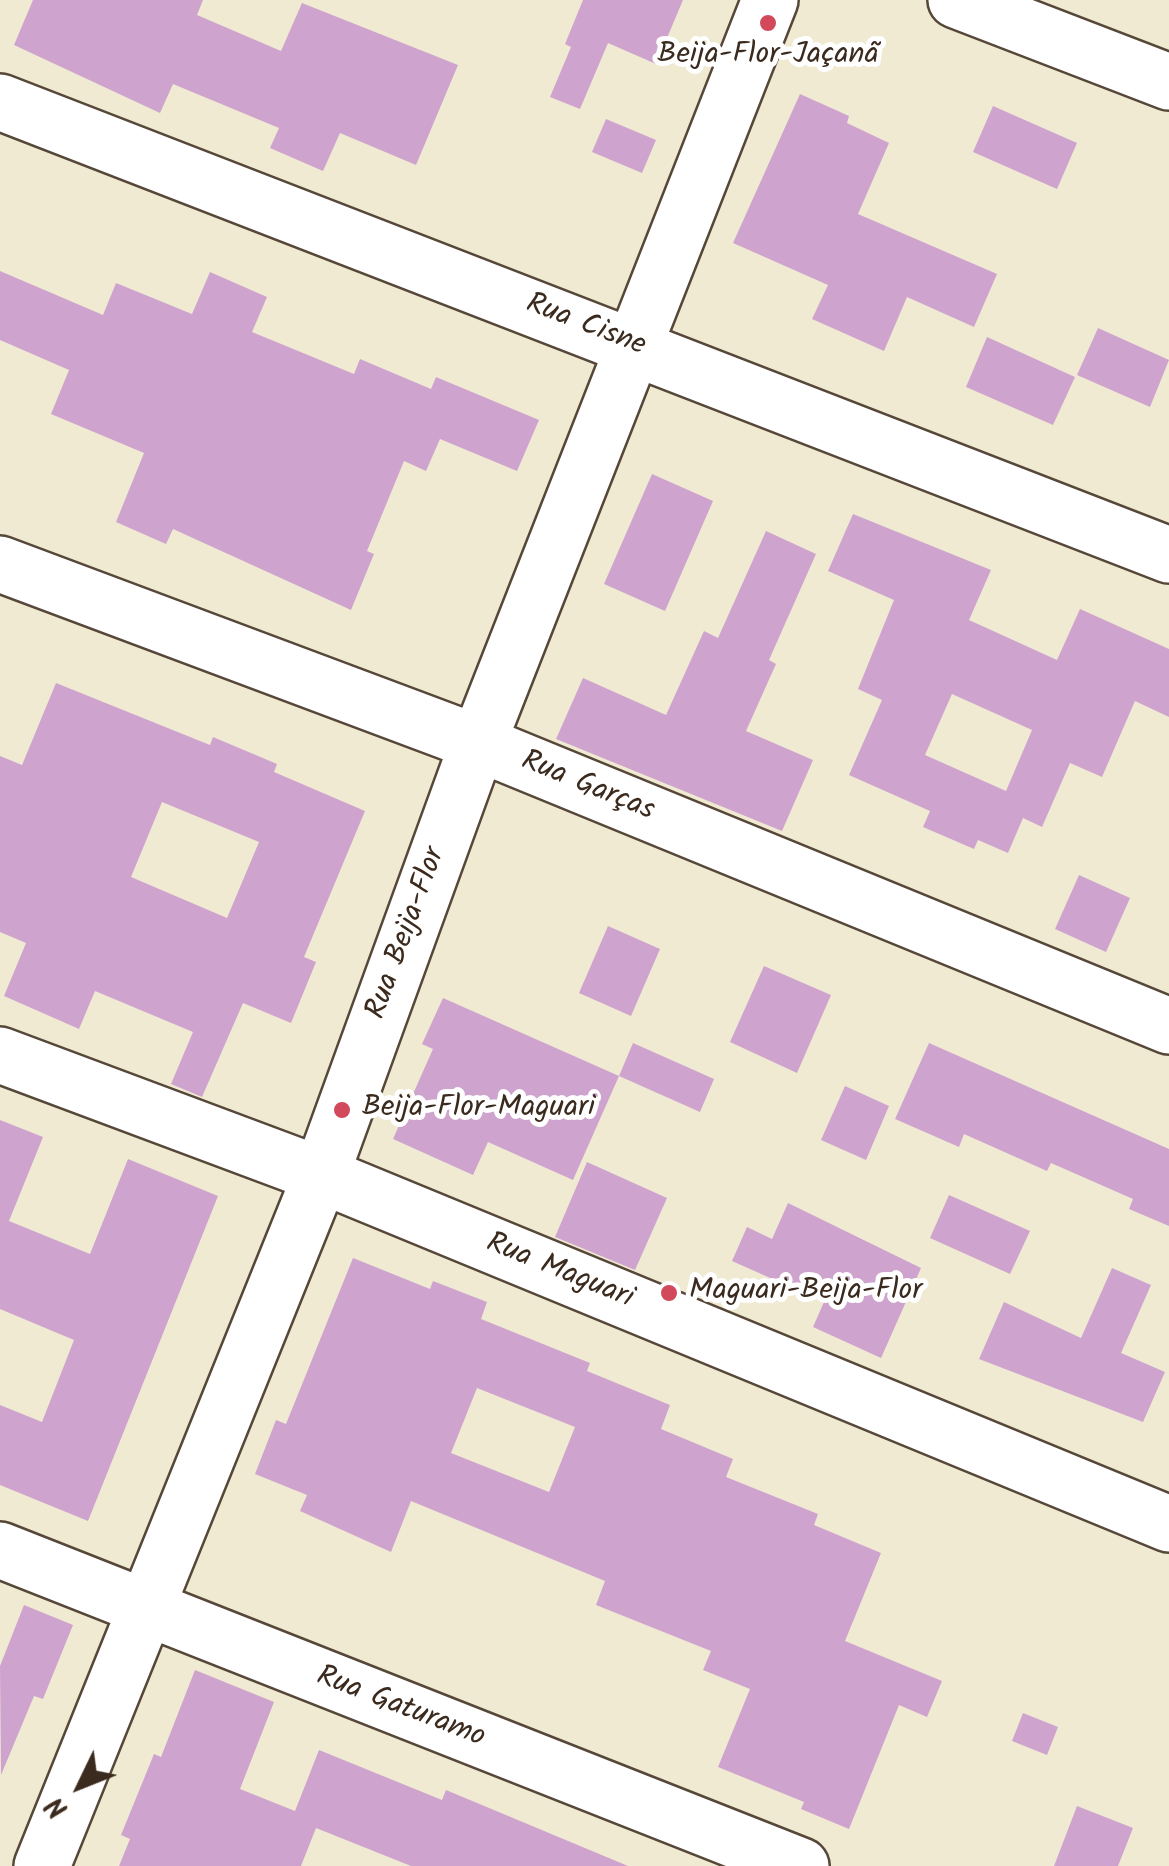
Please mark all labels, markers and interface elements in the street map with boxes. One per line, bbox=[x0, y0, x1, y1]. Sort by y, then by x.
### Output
marker: Beija-Flor-Jaçanã bbox=[757, 12, 779, 34]
place label: Beija-Flor-Jaçanã bbox=[657, 39, 879, 75]
street label: Rua Cisne bbox=[520, 288, 650, 366]
street label: Rua Garças bbox=[515, 745, 659, 831]
street label: Rua Beija-Flor bbox=[360, 843, 456, 1025]
place label: Beija-Flor-Maguari bbox=[362, 1092, 595, 1128]
marker: Beija-Flor-Maguari bbox=[331, 1099, 353, 1121]
street label: Rua Maguari bbox=[480, 1227, 638, 1319]
place label: Maguari-Beija-Flor bbox=[689, 1275, 922, 1311]
marker: Maguari-Beija-Flor bbox=[658, 1282, 680, 1304]
street label: Rua Gaturamo bbox=[310, 1660, 490, 1758]
north arrow bbox=[30, 1736, 130, 1836]
text: N bbox=[35, 1785, 80, 1829]

